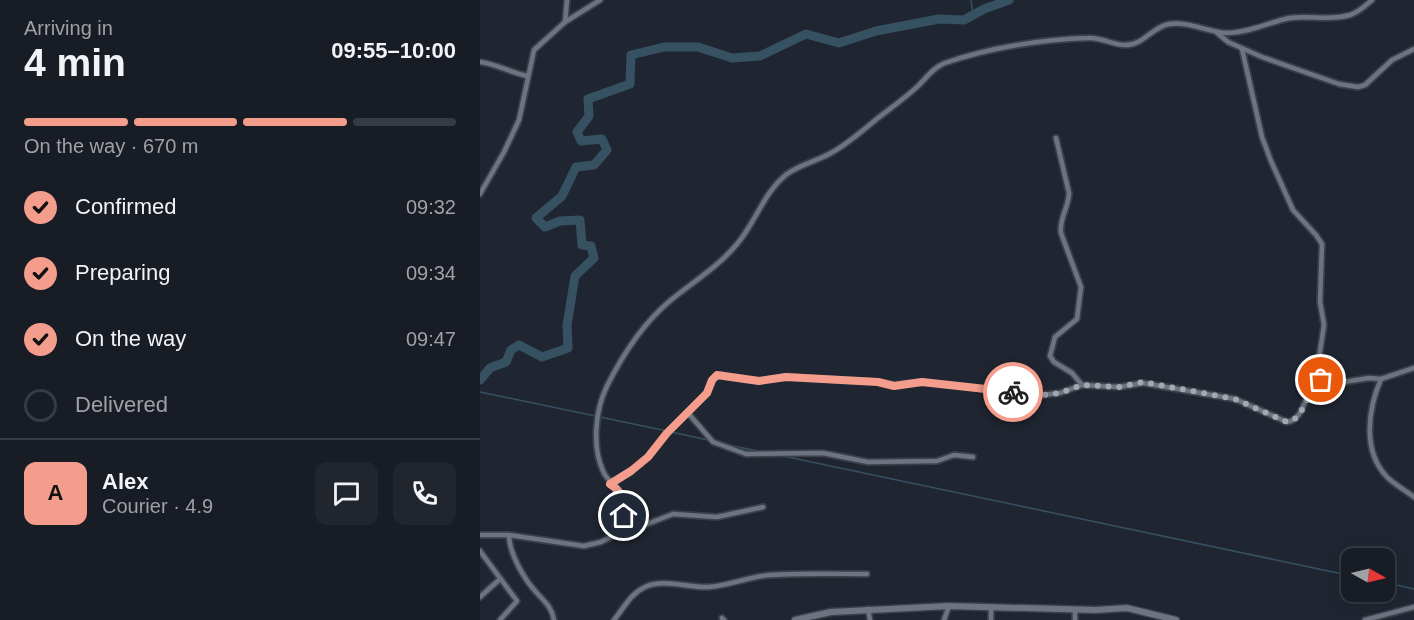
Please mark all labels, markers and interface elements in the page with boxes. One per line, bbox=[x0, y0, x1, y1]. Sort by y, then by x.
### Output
text: Arriving in bbox=[24, 17, 113, 39]
text: 09:55–10:00 bbox=[331, 38, 456, 63]
text: 4 min bbox=[24, 41, 126, 84]
text: On the way · 670 m bbox=[24, 135, 199, 157]
icon: check bbox=[24, 191, 57, 224]
text: Confirmed bbox=[75, 194, 176, 219]
text: 09:32 bbox=[406, 196, 456, 218]
icon: check bbox=[24, 257, 57, 290]
text: Preparing bbox=[75, 260, 170, 285]
text: 09:34 bbox=[406, 262, 456, 284]
icon: check bbox=[24, 323, 57, 356]
text: On the way bbox=[75, 326, 186, 351]
text: 09:47 bbox=[406, 328, 456, 350]
pin bbox=[1295, 354, 1346, 405]
courier bbox=[983, 362, 1043, 422]
icon: bag bbox=[1304, 363, 1337, 396]
icon: bike bbox=[997, 376, 1030, 409]
text: Delivered bbox=[75, 392, 168, 417]
button: chat bbox=[315, 462, 378, 525]
button: phone bbox=[393, 462, 456, 525]
text: Alex bbox=[102, 469, 148, 494]
text: A bbox=[48, 480, 63, 505]
pin bbox=[598, 490, 649, 541]
text: Courier · 4.9 bbox=[102, 495, 213, 517]
icon: home bbox=[607, 499, 640, 532]
north arrow bbox=[1341, 548, 1395, 602]
map controls bbox=[1341, 548, 1395, 602]

